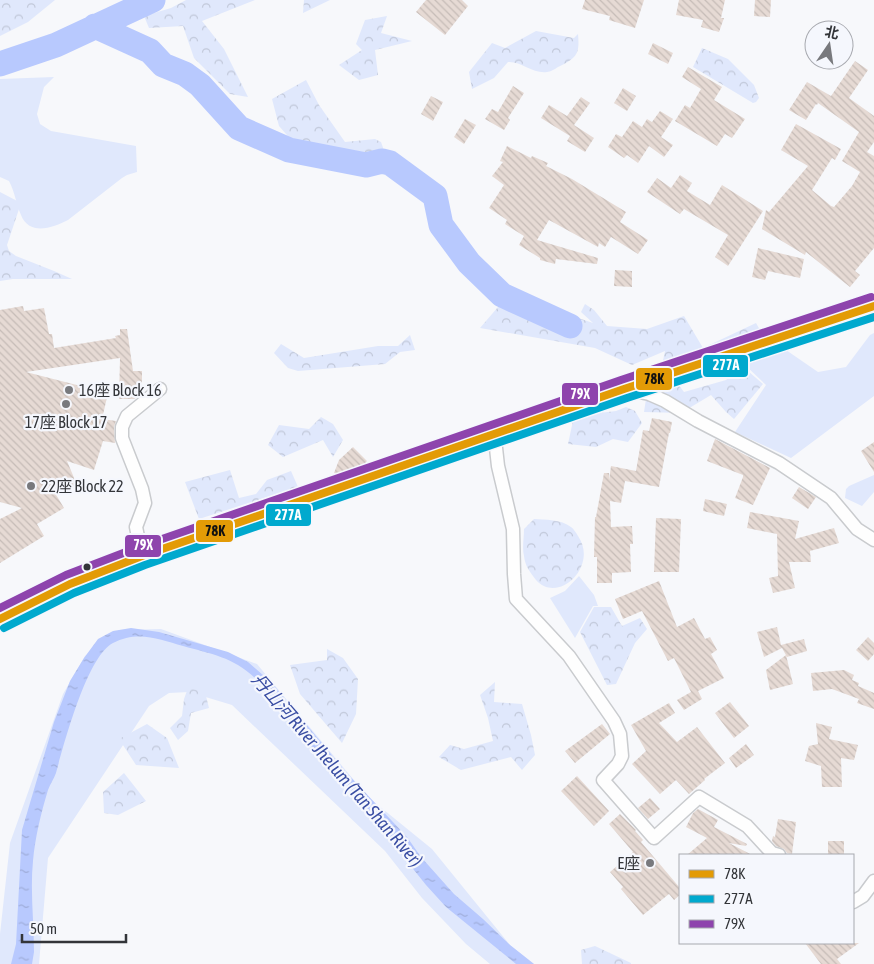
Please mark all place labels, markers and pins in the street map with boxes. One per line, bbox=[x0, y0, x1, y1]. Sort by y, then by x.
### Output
place label: 16座 Block 16 bbox=[79, 381, 162, 399]
marker: 16座 Block 16 bbox=[63, 384, 75, 396]
marker: 17座 Block 17 bbox=[60, 398, 72, 410]
place label: 17座 Block 17 bbox=[25, 413, 107, 431]
place label: 22座 Block 22 bbox=[41, 477, 124, 495]
marker: 22座 Block 22 bbox=[25, 480, 37, 492]
unlabelled marker bbox=[82, 562, 92, 572]
place label: E座 bbox=[617, 854, 640, 872]
marker: E座 bbox=[644, 857, 656, 869]

